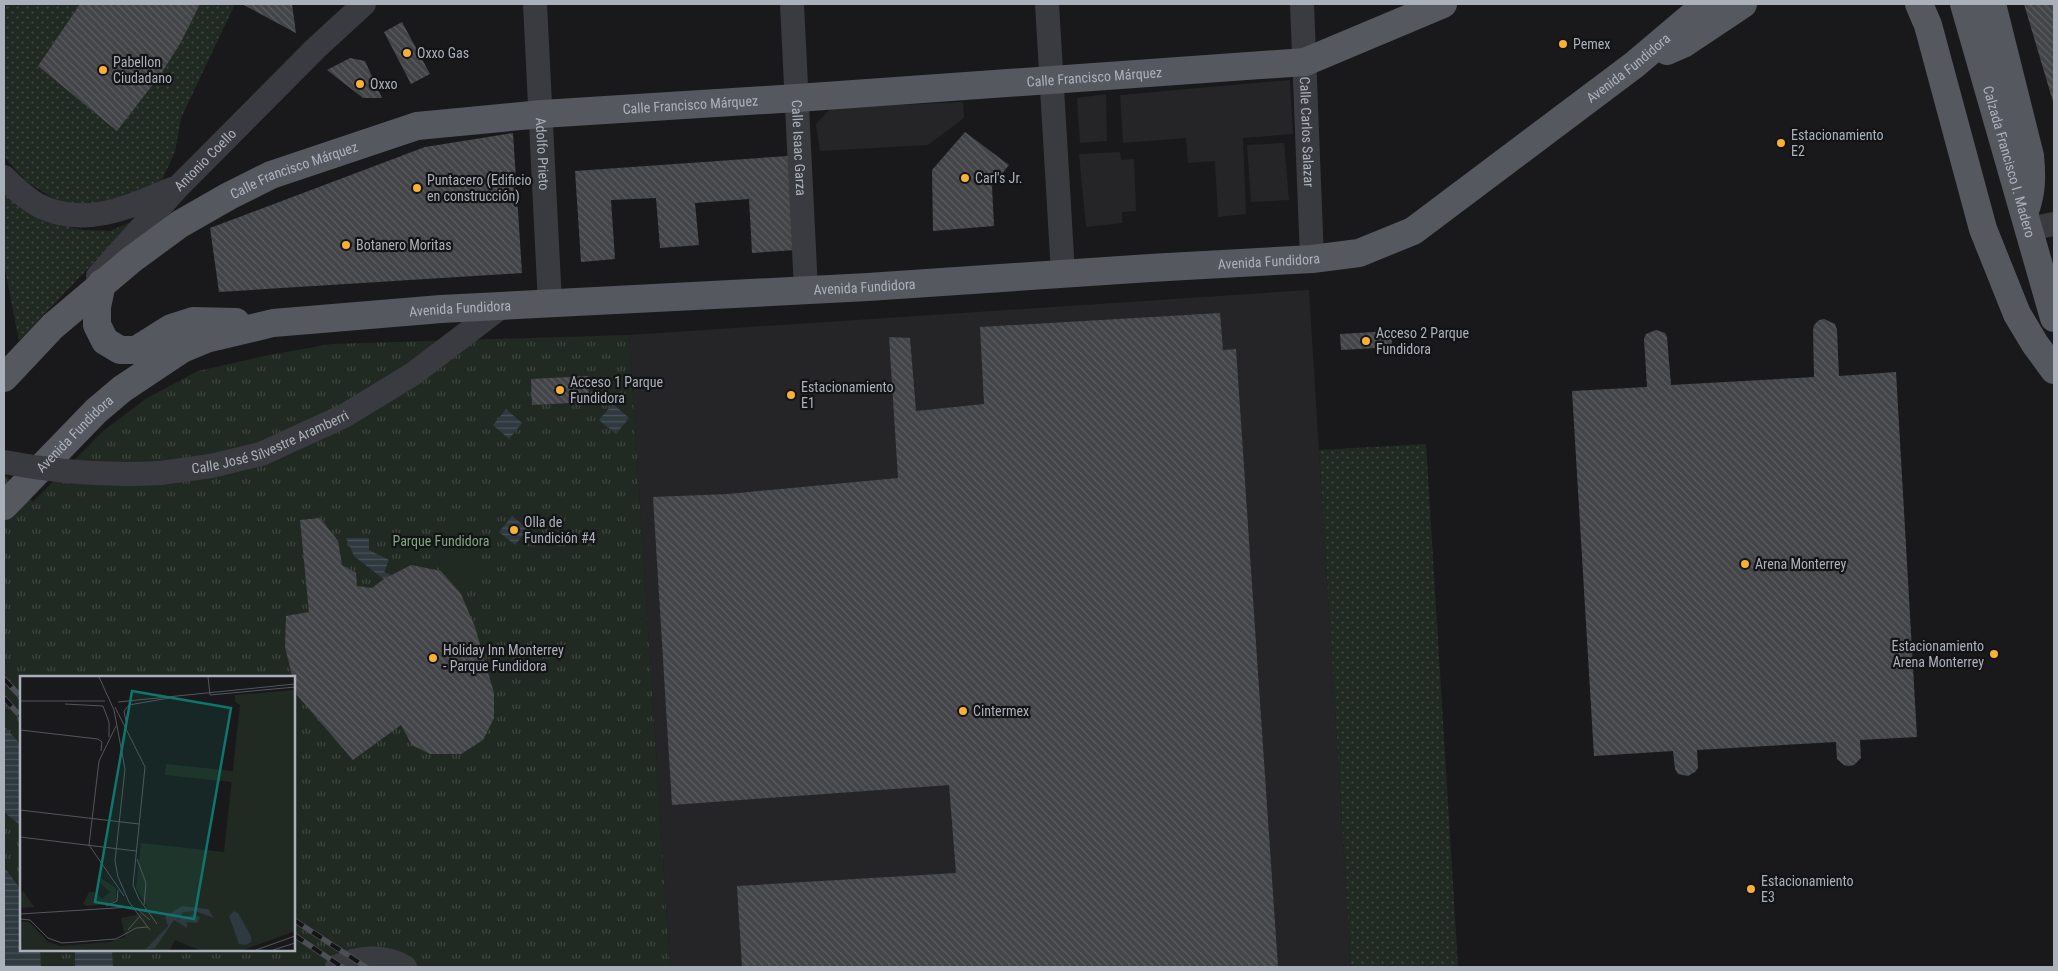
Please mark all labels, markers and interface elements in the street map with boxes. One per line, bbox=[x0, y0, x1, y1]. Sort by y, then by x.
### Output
street label: Avenida Fundidora bbox=[1583, 30, 1673, 106]
place label: Pemex bbox=[1573, 36, 1610, 52]
marker: Pemex bbox=[1557, 38, 1569, 50]
place label: Oxxo Gas bbox=[417, 45, 469, 61]
marker: Oxxo Gas bbox=[401, 47, 413, 59]
place label: Pabellon Ciudadano bbox=[113, 54, 172, 86]
marker: Pabellon Ciudadano bbox=[97, 64, 109, 76]
street label: Calle Francisco Márquez bbox=[1026, 64, 1163, 90]
place label: Oxxo bbox=[370, 76, 398, 92]
street label: Calle Carlos Salazar bbox=[1297, 76, 1317, 188]
marker: Oxxo bbox=[354, 78, 366, 90]
street label: Calzada Francisco I. Madero bbox=[1980, 84, 2038, 239]
street label: Calle Francisco Márquez bbox=[622, 92, 759, 117]
street label: Calle Isaac Garza bbox=[789, 99, 809, 196]
street label: Adolfo Prieto bbox=[533, 117, 552, 191]
street label: Antonio Coello bbox=[171, 125, 239, 194]
place label: Estacionamiento E2 bbox=[1791, 127, 1884, 159]
marker: Estacionamiento E2 bbox=[1775, 137, 1787, 149]
street label: Calle Francisco Márquez bbox=[227, 138, 360, 202]
place label: Carl's Jr. bbox=[975, 170, 1023, 186]
place label: Puntacero (Edificio en construcción) bbox=[427, 172, 532, 205]
marker: Carl's Jr. bbox=[959, 172, 971, 184]
marker: Puntacero (Edificio en construcción) bbox=[411, 182, 423, 194]
place label: Botanero Moritas bbox=[356, 237, 452, 253]
marker: Botanero Moritas bbox=[340, 239, 352, 251]
street label: Avenida Fundidora bbox=[1217, 250, 1321, 272]
street label: Avenida Fundidora bbox=[813, 276, 916, 298]
street label: Avenida Fundidora bbox=[409, 297, 511, 320]
place label: Acceso 2 Parque Fundidora bbox=[1376, 325, 1470, 357]
marker: Acceso 2 Parque Fundidora bbox=[1360, 335, 1372, 347]
place label: Acceso 1 Parque Fundidora bbox=[570, 374, 664, 406]
place label: Estacionamiento E1 bbox=[801, 379, 894, 411]
marker: Acceso 1 Parque Fundidora bbox=[554, 384, 566, 396]
marker: Estacionamiento E1 bbox=[785, 389, 797, 401]
street label: Avenida Fundidora bbox=[33, 392, 116, 476]
street label: Calle José Silvestre Aramberri bbox=[191, 407, 351, 477]
place label: Olla de Fundición #4 bbox=[524, 514, 596, 546]
marker: Olla de Fundición #4 bbox=[508, 524, 520, 536]
park label: Parque Fundidora bbox=[392, 533, 490, 549]
place label: Arena Monterrey bbox=[1755, 556, 1846, 572]
marker: Arena Monterrey bbox=[1739, 558, 1751, 570]
place label: Estacionamiento Arena Monterrey bbox=[1891, 638, 1984, 670]
place label: Holiday Inn Monterrey - Parque Fundidora bbox=[443, 642, 564, 674]
marker: Estacionamiento Arena Monterrey bbox=[1988, 648, 2000, 660]
marker: Holiday Inn Monterrey - Parque Fundidora bbox=[427, 652, 439, 664]
inset map bbox=[20, 676, 295, 951]
place label: Cintermex bbox=[973, 703, 1029, 719]
marker: Cintermex bbox=[957, 705, 969, 717]
place label: Estacionamiento E3 bbox=[1761, 873, 1854, 905]
marker: Estacionamiento E3 bbox=[1745, 883, 1757, 895]

